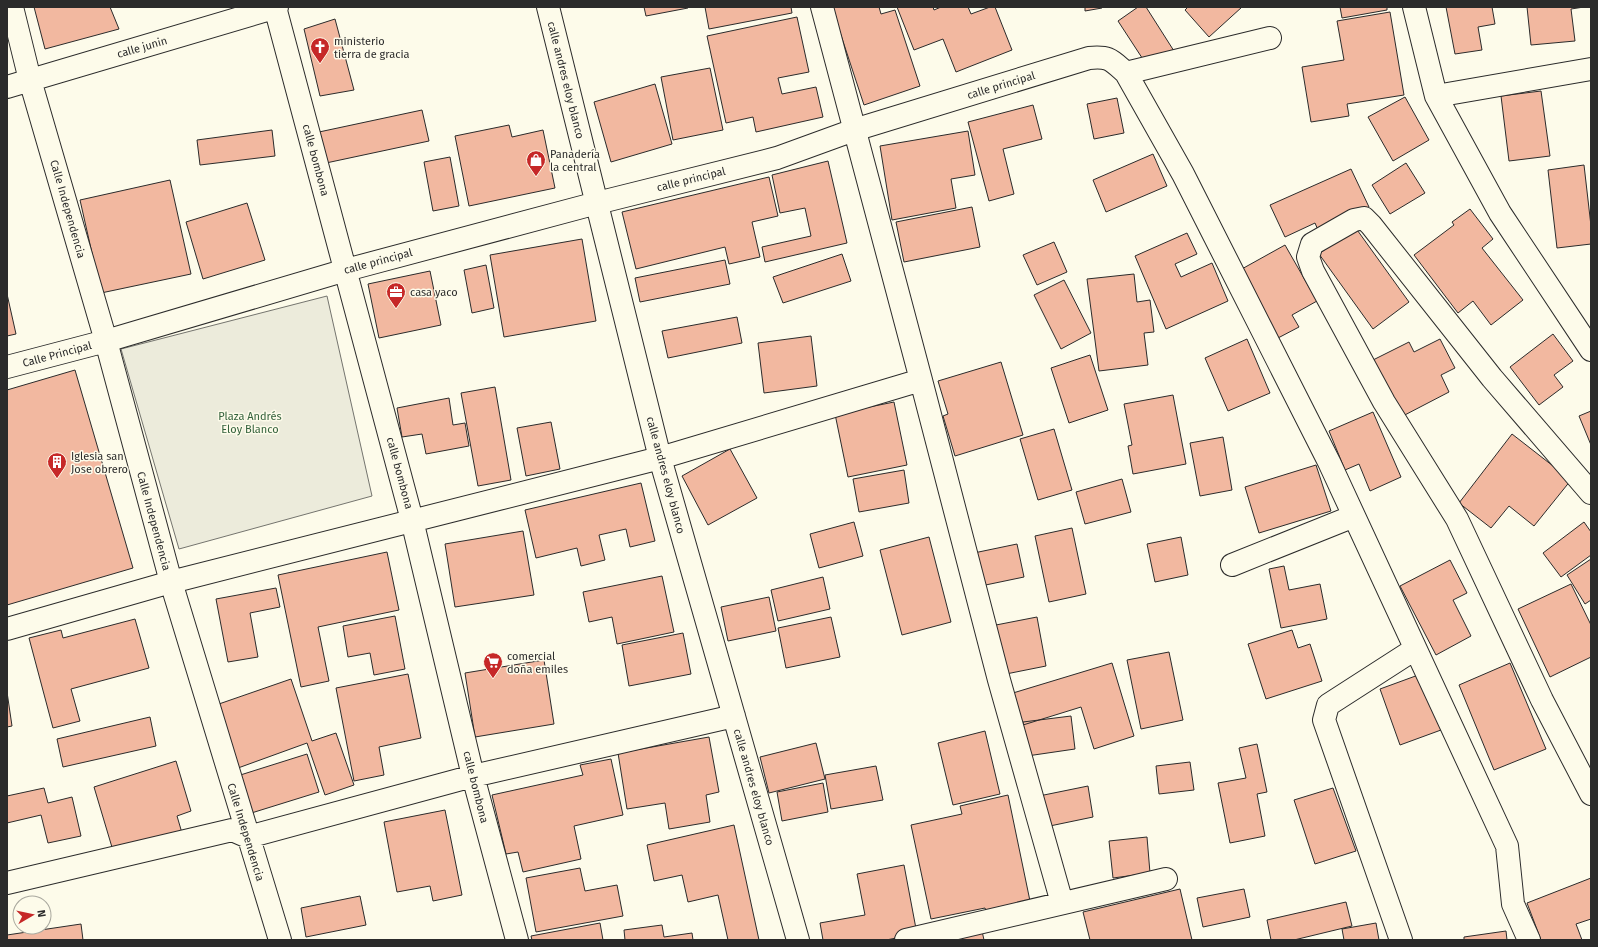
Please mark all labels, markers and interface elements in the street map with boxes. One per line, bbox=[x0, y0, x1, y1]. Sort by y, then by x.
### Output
street label: calle andres eloy blanco bbox=[545, 20, 586, 140]
street label: calle junin bbox=[115, 34, 169, 61]
place label: ministerio tierra de gracia bbox=[334, 35, 409, 61]
church icon: ministerio tierra de gracia bbox=[309, 36, 331, 64]
street label: calle principal bbox=[966, 69, 1037, 102]
street label: calle bombona bbox=[300, 123, 331, 198]
place label: Panadería la central bbox=[550, 148, 600, 174]
shop icon: Panadería la central bbox=[525, 149, 547, 177]
street label: Calle Independencia bbox=[47, 158, 88, 260]
street label: calle principal bbox=[655, 165, 727, 194]
street label: calle principal bbox=[342, 246, 414, 277]
office icon: casa yaco bbox=[385, 281, 407, 309]
place label: casa yaco bbox=[410, 286, 458, 299]
street label: Calle Principal bbox=[21, 339, 93, 370]
park label: Plaza Andrés Eloy Blanco bbox=[218, 410, 282, 436]
street label: calle andres eloy blanco bbox=[644, 415, 687, 535]
street label: calle bombona bbox=[384, 436, 415, 511]
place label: Iglesia san Jose obrero bbox=[71, 450, 128, 476]
building icon: Iglesia san Jose obrero bbox=[46, 451, 68, 479]
street label: Calle Independencia bbox=[134, 470, 173, 572]
place label: comercial doña emiles bbox=[507, 650, 568, 676]
supermarket icon: comercial doña emiles bbox=[482, 651, 504, 679]
street label: calle andres eloy blanco bbox=[731, 727, 776, 847]
street label: calle bombona bbox=[460, 750, 491, 825]
street label: Calle Independencia bbox=[224, 782, 267, 883]
north arrow bbox=[12, 895, 52, 935]
text: N bbox=[34, 909, 48, 918]

